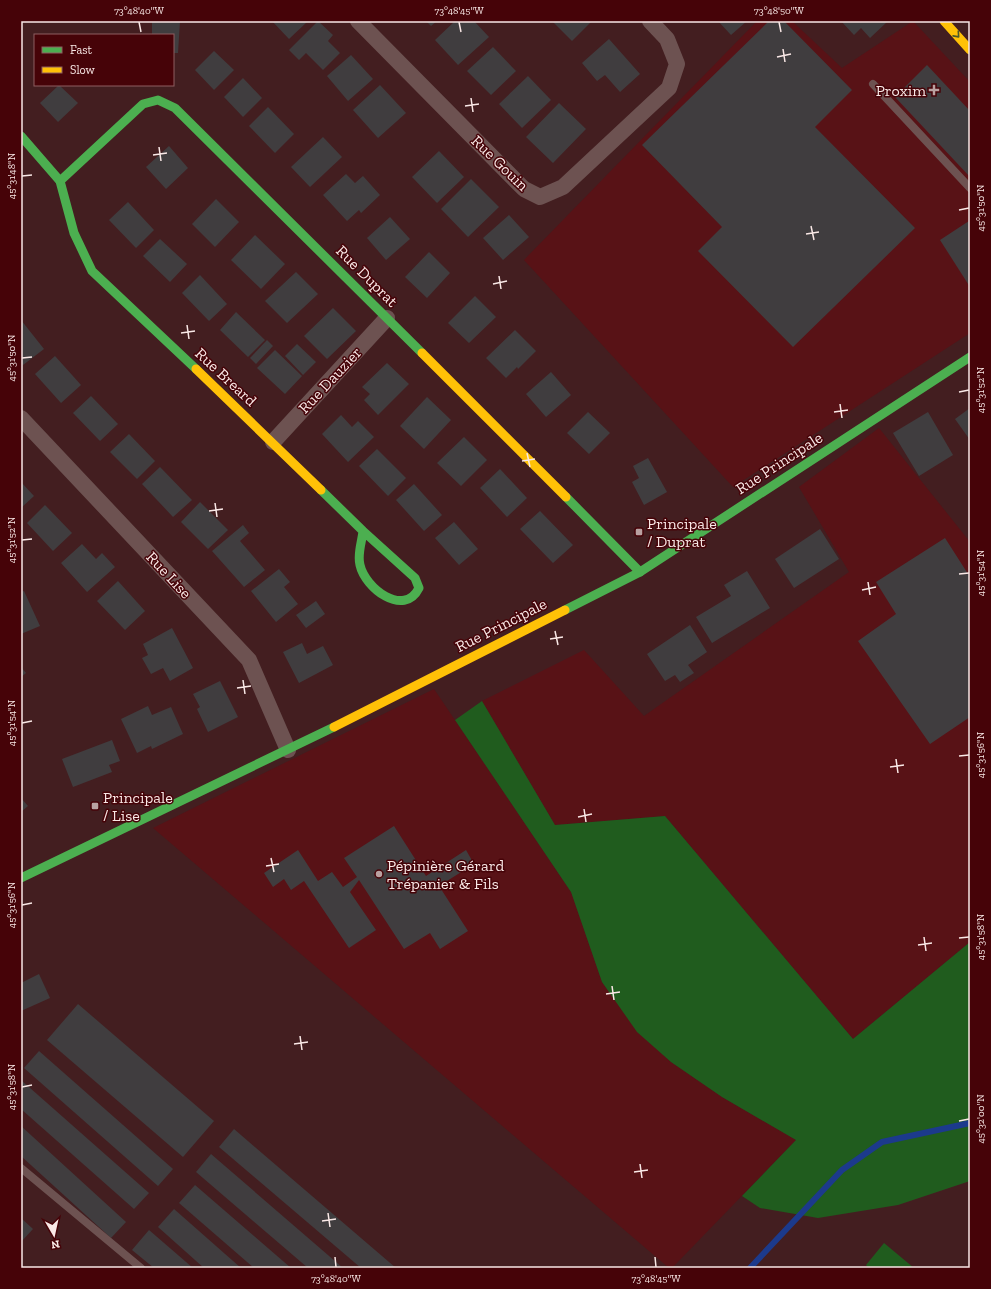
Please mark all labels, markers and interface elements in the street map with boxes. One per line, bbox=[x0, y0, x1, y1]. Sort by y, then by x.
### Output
text: 73°48'40"W bbox=[114, 5, 164, 17]
text: 73°48'45"W bbox=[434, 5, 484, 17]
text: 73°48'50"W bbox=[754, 5, 805, 17]
one-way arrow bbox=[952, 31, 959, 38]
legend bbox=[34, 34, 174, 86]
text: Fast bbox=[70, 43, 93, 57]
text: Slow bbox=[70, 63, 96, 77]
place label: Proxim bbox=[876, 81, 926, 100]
marker: Proxim bbox=[929, 85, 939, 95]
street label: Rue Gouin bbox=[468, 131, 533, 195]
text: 45°31'48"N bbox=[6, 152, 18, 199]
text: 45°31'50"N bbox=[975, 184, 987, 231]
street label: Rue Duprat bbox=[332, 241, 402, 311]
text: 45°31'50"N bbox=[6, 334, 18, 381]
street label: Rue Dauzier bbox=[294, 343, 366, 417]
street label: Rue Breard bbox=[191, 344, 261, 410]
text: 45°31'52"N bbox=[975, 366, 987, 413]
street label: Rue Principale bbox=[732, 428, 826, 498]
place label: Principale / Duprat bbox=[647, 514, 717, 551]
text: 45°31'52"N bbox=[6, 516, 18, 563]
marker: Principale / Duprat bbox=[634, 527, 644, 537]
street label: Rue Lise bbox=[142, 547, 196, 603]
text: 45°31'54"N bbox=[975, 549, 987, 596]
street label: Rue Principale bbox=[452, 594, 550, 656]
text: 45°31'54"N bbox=[6, 699, 18, 746]
text: 45°31'56"N bbox=[975, 731, 987, 778]
place label: Principale / Lise bbox=[103, 788, 173, 825]
marker: Principale / Lise bbox=[90, 801, 100, 811]
place label: Pépinière Gérard Trépanier & Fils bbox=[387, 856, 504, 893]
marker: Pépinière Gérard Trépanier & Fils bbox=[374, 869, 384, 879]
text: 45°31'56"N bbox=[6, 881, 18, 928]
text: 45°31'58"N bbox=[975, 913, 987, 960]
text: 45°31'58"N bbox=[6, 1063, 18, 1110]
text: 45°32'00"N bbox=[975, 1094, 987, 1144]
north arrow bbox=[34, 1215, 74, 1255]
text: N bbox=[50, 1237, 61, 1252]
text: 73°48'40"W bbox=[311, 1273, 361, 1285]
text: 73°48'45"W bbox=[631, 1273, 681, 1285]

